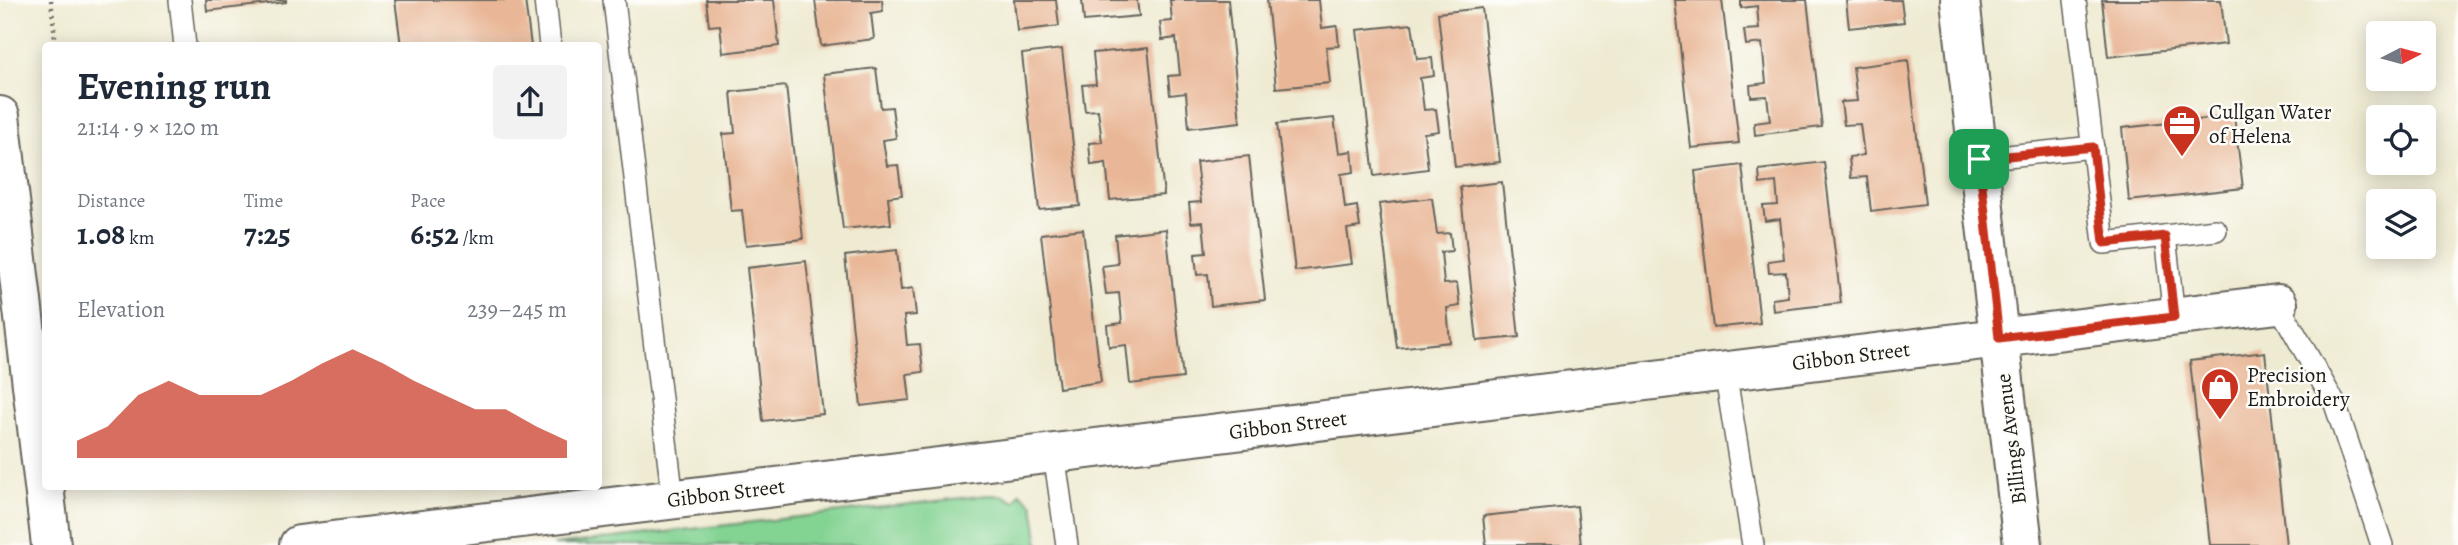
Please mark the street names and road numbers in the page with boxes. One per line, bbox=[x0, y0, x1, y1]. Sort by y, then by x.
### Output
street label: Gibbon Street bbox=[1790, 335, 1912, 377]
street label: Billings Avenue bbox=[1989, 372, 2033, 506]
street label: Gibbon Street bbox=[1227, 404, 1349, 446]
street label: Gibbon Street bbox=[665, 472, 787, 514]

